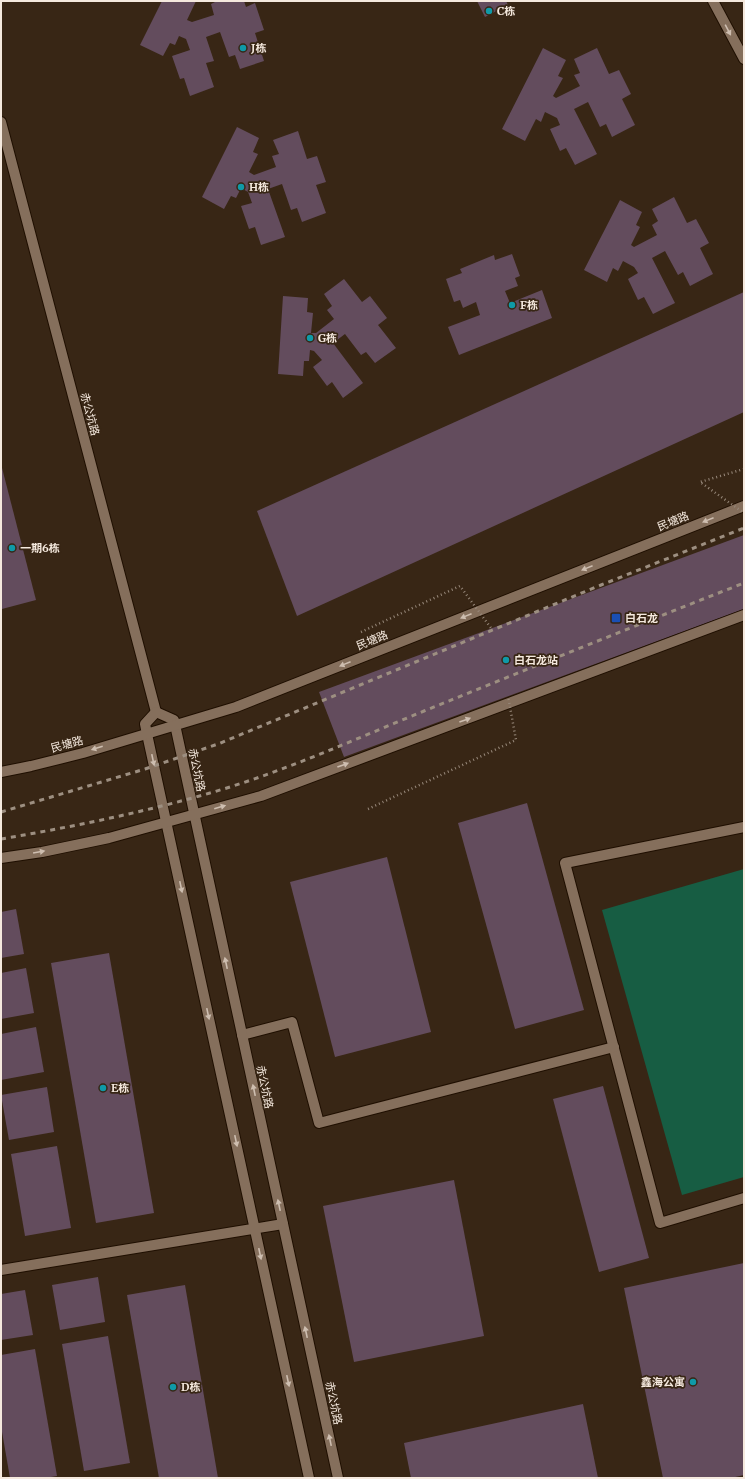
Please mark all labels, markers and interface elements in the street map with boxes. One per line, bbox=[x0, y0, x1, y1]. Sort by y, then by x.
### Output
place label: C栋 bbox=[497, 4, 515, 18]
marker: C栋 bbox=[484, 6, 494, 16]
one-way arrow bbox=[725, 24, 732, 36]
place label: J栋 bbox=[250, 41, 266, 55]
marker: J栋 bbox=[238, 43, 248, 53]
place label: H栋 bbox=[249, 180, 269, 194]
marker: H栋 bbox=[236, 182, 246, 192]
place label: F栋 bbox=[520, 298, 538, 312]
marker: F栋 bbox=[507, 300, 517, 310]
place label: G栋 bbox=[318, 331, 337, 345]
marker: G栋 bbox=[305, 333, 315, 343]
street label: 赤公坑路 bbox=[78, 391, 102, 437]
street label: 民塘路 bbox=[655, 508, 691, 534]
one-way arrow bbox=[701, 518, 713, 524]
place label: 一期6栋 bbox=[20, 541, 60, 555]
marker: 一期6栋 bbox=[7, 543, 17, 553]
one-way arrow bbox=[581, 565, 592, 571]
place label: 白石龙 bbox=[625, 611, 658, 625]
marker: 白石龙 bbox=[610, 612, 622, 624]
one-way arrow bbox=[459, 613, 471, 619]
street label: 民塘路 bbox=[354, 627, 390, 653]
place label: 白石龙站 bbox=[514, 653, 558, 667]
marker: 白石龙站 bbox=[501, 655, 511, 665]
one-way arrow bbox=[339, 661, 351, 667]
one-way arrow bbox=[459, 716, 471, 722]
street label: 民塘路 bbox=[49, 733, 85, 755]
one-way arrow bbox=[91, 746, 103, 752]
street label: 赤公坑路 bbox=[186, 747, 208, 793]
one-way arrow bbox=[150, 754, 156, 767]
one-way arrow bbox=[337, 762, 349, 768]
one-way arrow bbox=[214, 804, 226, 810]
one-way arrow bbox=[33, 849, 46, 855]
one-way arrow bbox=[178, 881, 184, 894]
one-way arrow bbox=[223, 956, 229, 969]
one-way arrow bbox=[206, 1008, 212, 1021]
street label: 赤公坑路 bbox=[254, 1064, 276, 1110]
place label: E栋 bbox=[111, 1081, 129, 1095]
marker: E栋 bbox=[98, 1083, 108, 1093]
one-way arrow bbox=[250, 1083, 256, 1096]
one-way arrow bbox=[233, 1135, 239, 1148]
one-way arrow bbox=[275, 1199, 281, 1212]
one-way arrow bbox=[258, 1247, 264, 1260]
one-way arrow bbox=[303, 1326, 309, 1339]
one-way arrow bbox=[285, 1374, 291, 1387]
place label: 鑫海公寓 bbox=[641, 1375, 685, 1389]
marker: 鑫海公寓 bbox=[688, 1377, 698, 1387]
place label: D栋 bbox=[181, 1380, 200, 1394]
street label: 赤公坑路 bbox=[323, 1380, 345, 1426]
marker: D栋 bbox=[168, 1382, 178, 1392]
one-way arrow bbox=[326, 1434, 332, 1446]

